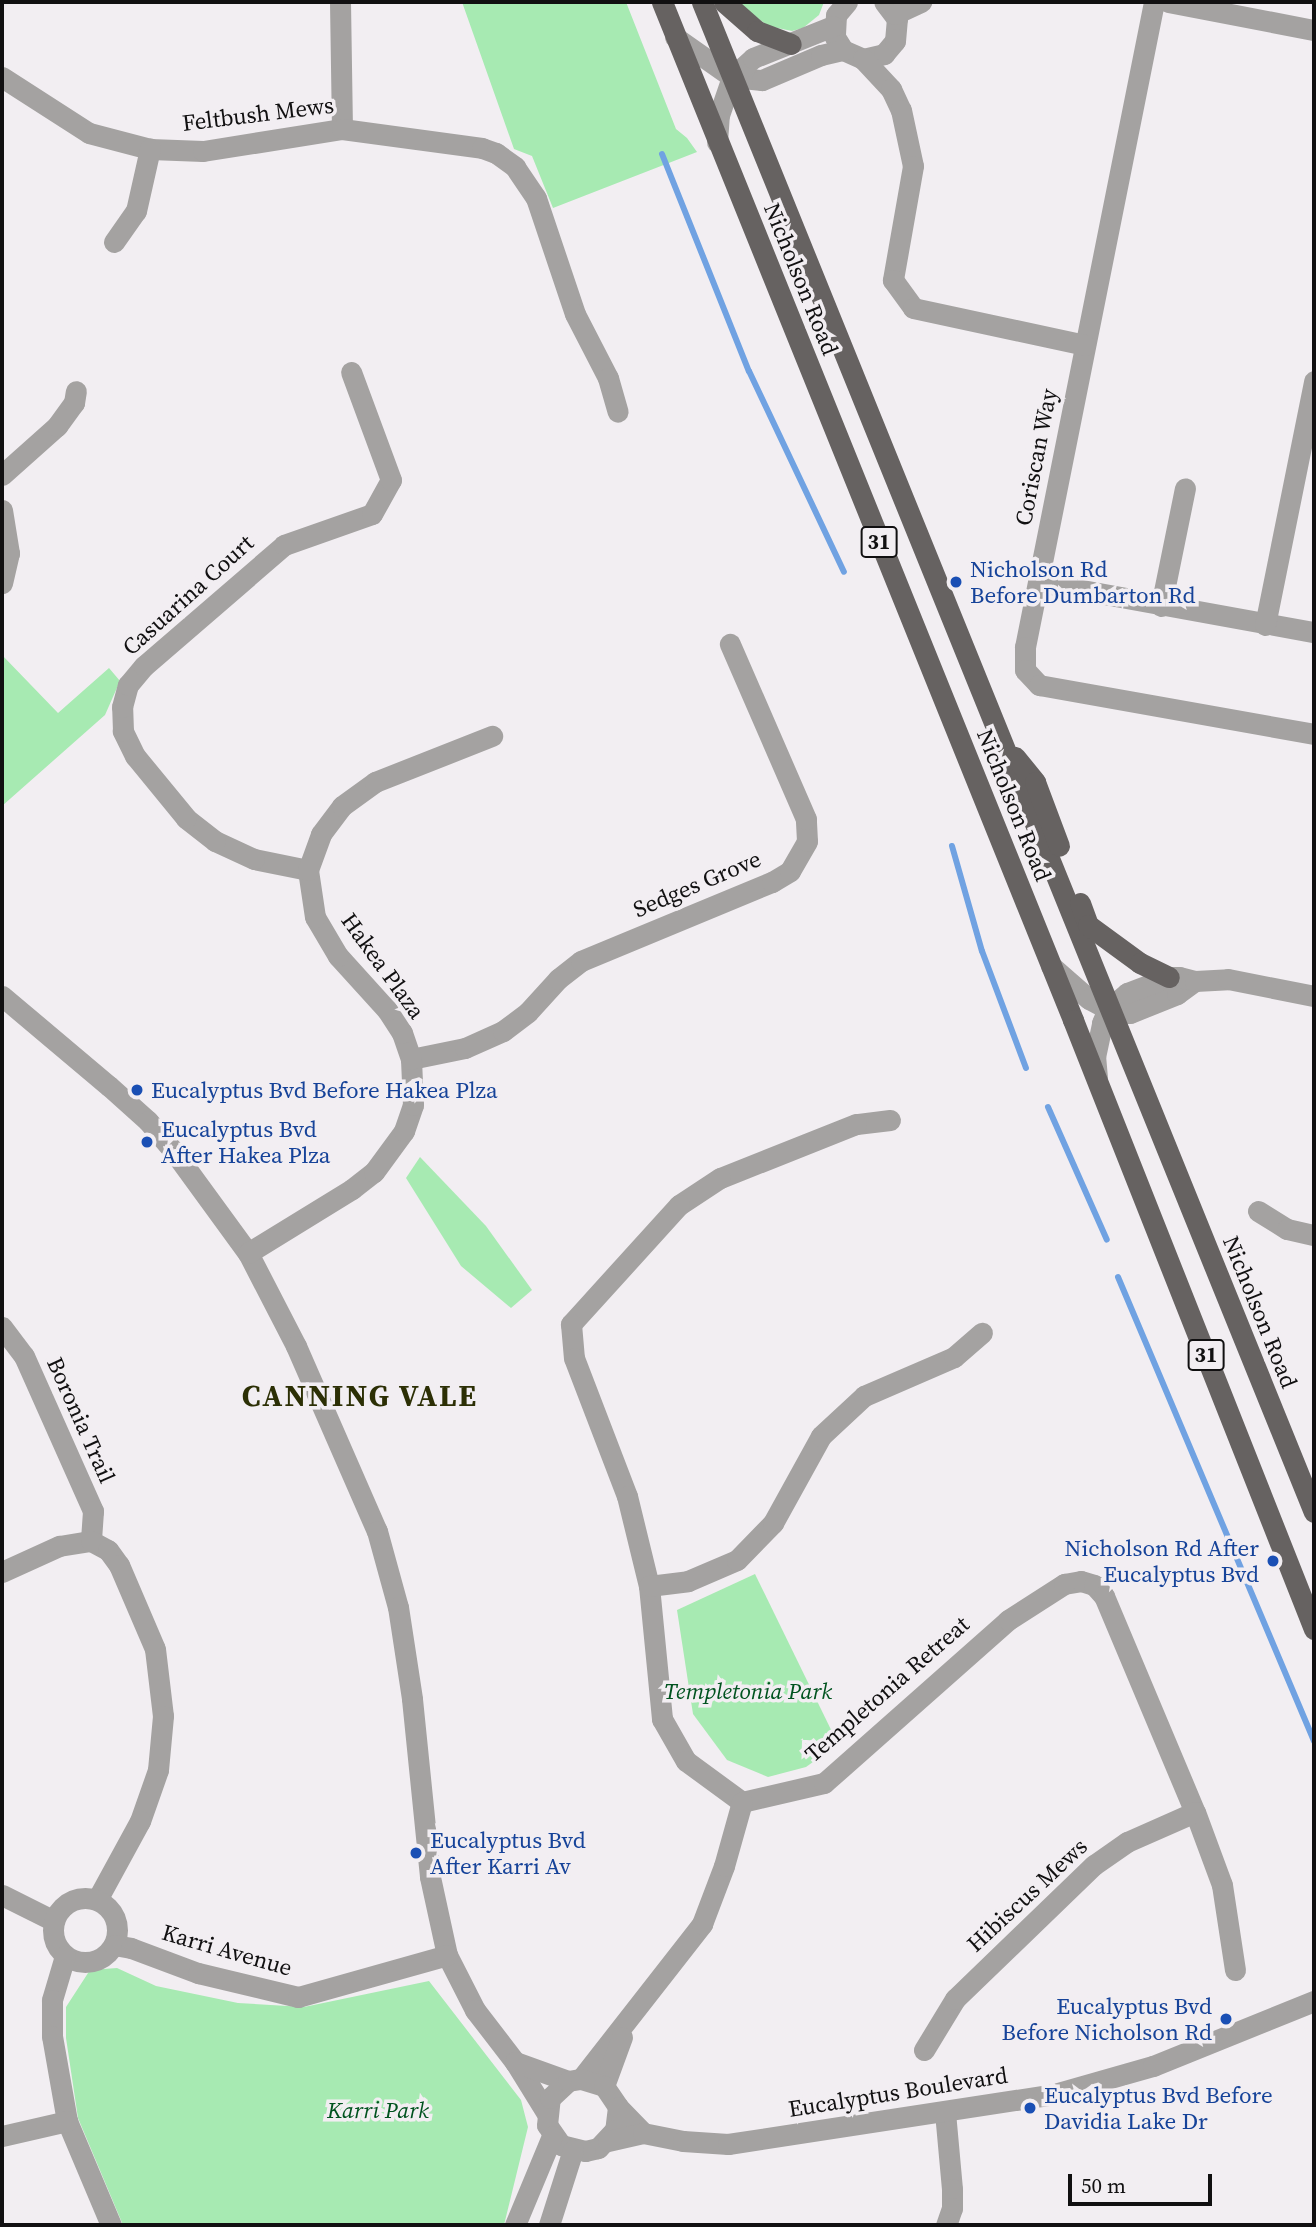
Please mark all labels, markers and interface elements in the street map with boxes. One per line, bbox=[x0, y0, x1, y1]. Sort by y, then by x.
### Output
street label: Feltbush Mews bbox=[181, 91, 335, 137]
street label: Nicholson Road bbox=[758, 199, 844, 359]
street label: Coriscan Way bbox=[1009, 386, 1063, 528]
road number: 31 bbox=[860, 524, 898, 560]
street label: Casuarina Court bbox=[117, 529, 259, 661]
place label: Nicholson Rd Before Dumbarton Rd bbox=[970, 555, 1196, 609]
marker: Nicholson Rd Before Dumbarton Rd bbox=[948, 574, 964, 590]
street label: Nicholson Road bbox=[971, 725, 1057, 885]
street label: Sedges Grove bbox=[629, 845, 765, 923]
street label: Hakea Plaza bbox=[335, 908, 431, 1024]
place label: Eucalyptus Bvd Before Hakea Plza bbox=[151, 1076, 498, 1104]
marker: Eucalyptus Bvd Before Hakea Plza bbox=[129, 1082, 145, 1098]
place label: Eucalyptus Bvd After Hakea Plza bbox=[161, 1115, 331, 1169]
marker: Eucalyptus Bvd After Hakea Plza bbox=[139, 1134, 155, 1150]
street label: Nicholson Road bbox=[1217, 1232, 1303, 1392]
road number: 31 bbox=[1187, 1338, 1225, 1372]
street label: Boronia Trail bbox=[41, 1353, 121, 1487]
district label: CANNING VALE bbox=[243, 1378, 477, 1414]
place label: Nicholson Rd After Eucalyptus Bvd bbox=[1065, 1534, 1259, 1588]
marker: Nicholson Rd After Eucalyptus Bvd bbox=[1265, 1553, 1281, 1569]
street label: Templetonia Retreat bbox=[799, 1610, 975, 1768]
park label: Templetonia Park bbox=[664, 1677, 832, 1705]
place label: Eucalyptus Bvd After Karri Av bbox=[430, 1826, 586, 1880]
street label: Hibiscus Mews bbox=[961, 1832, 1093, 1958]
marker: Eucalyptus Bvd After Karri Av bbox=[408, 1845, 424, 1861]
street label: Karri Avenue bbox=[159, 1918, 295, 1982]
place label: Eucalyptus Bvd Before Nicholson Rd bbox=[1002, 1992, 1212, 2046]
marker: Eucalyptus Bvd Before Nicholson Rd bbox=[1218, 2011, 1234, 2027]
street label: Eucalyptus Boulevard bbox=[786, 2061, 1010, 2123]
place label: Eucalyptus Bvd Before Davidia Lake Dr bbox=[1044, 2081, 1273, 2135]
park label: Karri Park bbox=[327, 2096, 429, 2124]
marker: Eucalyptus Bvd Before Davidia Lake Dr bbox=[1022, 2100, 1038, 2116]
scale bar bbox=[1071, 2160, 1214, 2204]
text: 50 m bbox=[1081, 2171, 1126, 2200]

